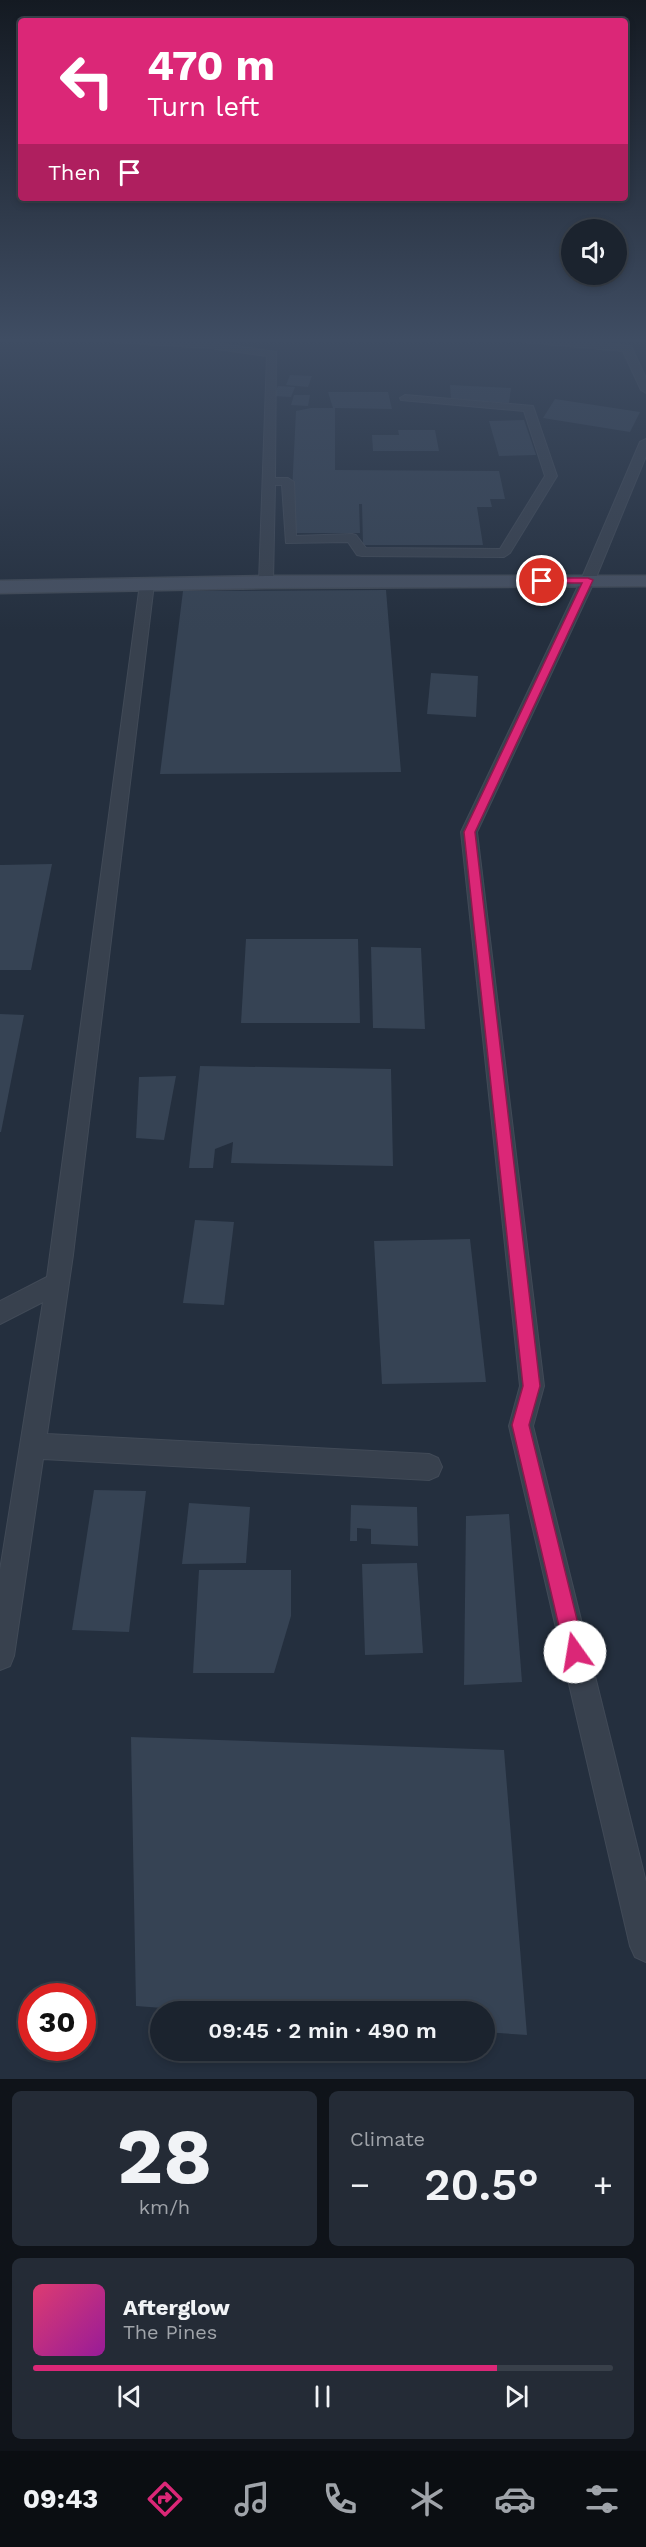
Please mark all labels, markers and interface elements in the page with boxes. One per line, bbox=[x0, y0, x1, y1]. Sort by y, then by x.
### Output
text: 470 m bbox=[147, 41, 275, 90]
icon: left bbox=[48, 42, 126, 120]
text: Turn left bbox=[147, 91, 259, 123]
icon: arrive bbox=[113, 156, 146, 189]
text: Then bbox=[48, 160, 101, 185]
map controls bbox=[561, 219, 627, 285]
button: sound bbox=[561, 219, 627, 285]
pin bbox=[516, 555, 567, 606]
icon: arrive bbox=[525, 564, 558, 597]
position arrow bbox=[543, 1620, 607, 1684]
speed limit sign: 30 bbox=[18, 1983, 96, 2061]
text: 09:45 · 2 min · 490 m bbox=[208, 2018, 437, 2043]
text: 28 bbox=[117, 2110, 212, 2202]
text: Climate bbox=[350, 2127, 425, 2151]
text: 20.5° bbox=[424, 2158, 539, 2211]
text: − bbox=[350, 2165, 370, 2204]
text: + bbox=[593, 2165, 613, 2204]
text: km/h bbox=[139, 2195, 190, 2219]
text: Afterglow bbox=[123, 2295, 230, 2320]
text: The Pines bbox=[123, 2320, 217, 2344]
icon: previous bbox=[113, 2380, 146, 2413]
icon: pause bbox=[306, 2380, 339, 2413]
icon: next bbox=[500, 2380, 533, 2413]
icon: directions bbox=[144, 2478, 186, 2520]
icon: music bbox=[231, 2478, 273, 2520]
icon: phone bbox=[319, 2478, 361, 2520]
icon: climate bbox=[406, 2478, 448, 2520]
icon: car bbox=[494, 2478, 536, 2520]
icon: filters bbox=[581, 2478, 623, 2520]
text: 09:43 bbox=[23, 2483, 98, 2515]

